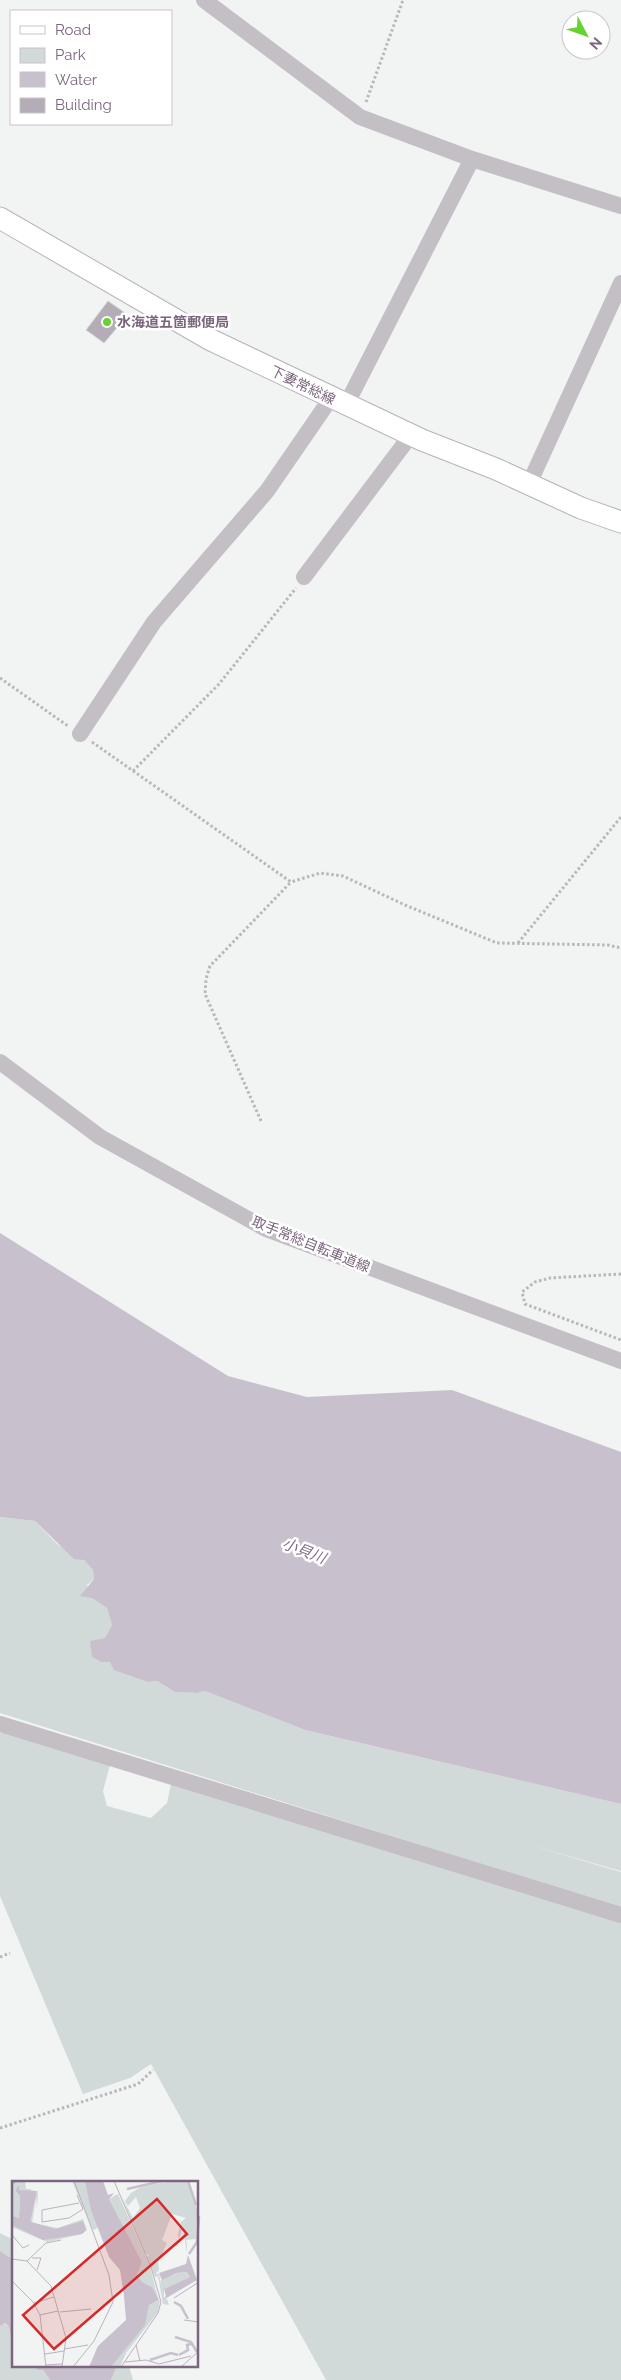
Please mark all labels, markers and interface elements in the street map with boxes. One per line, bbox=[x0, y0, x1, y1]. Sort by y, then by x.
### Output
legend bbox=[10, 10, 172, 125]
north arrow bbox=[561, 10, 611, 60]
text: Road bbox=[55, 21, 91, 39]
text: N bbox=[586, 34, 605, 53]
text: Park bbox=[55, 46, 86, 64]
text: Water bbox=[55, 71, 98, 89]
text: Building bbox=[55, 96, 112, 114]
place label: 水海道五箇郵便局 bbox=[117, 314, 229, 330]
marker: 水海道五箇郵便局 bbox=[101, 316, 113, 328]
street label: 下妻常総線 bbox=[268, 362, 338, 408]
street label: 取手常総自転車道線 bbox=[250, 1213, 372, 1275]
water label: 小貝川 bbox=[280, 1535, 330, 1568]
inset map bbox=[12, 2181, 199, 2368]

